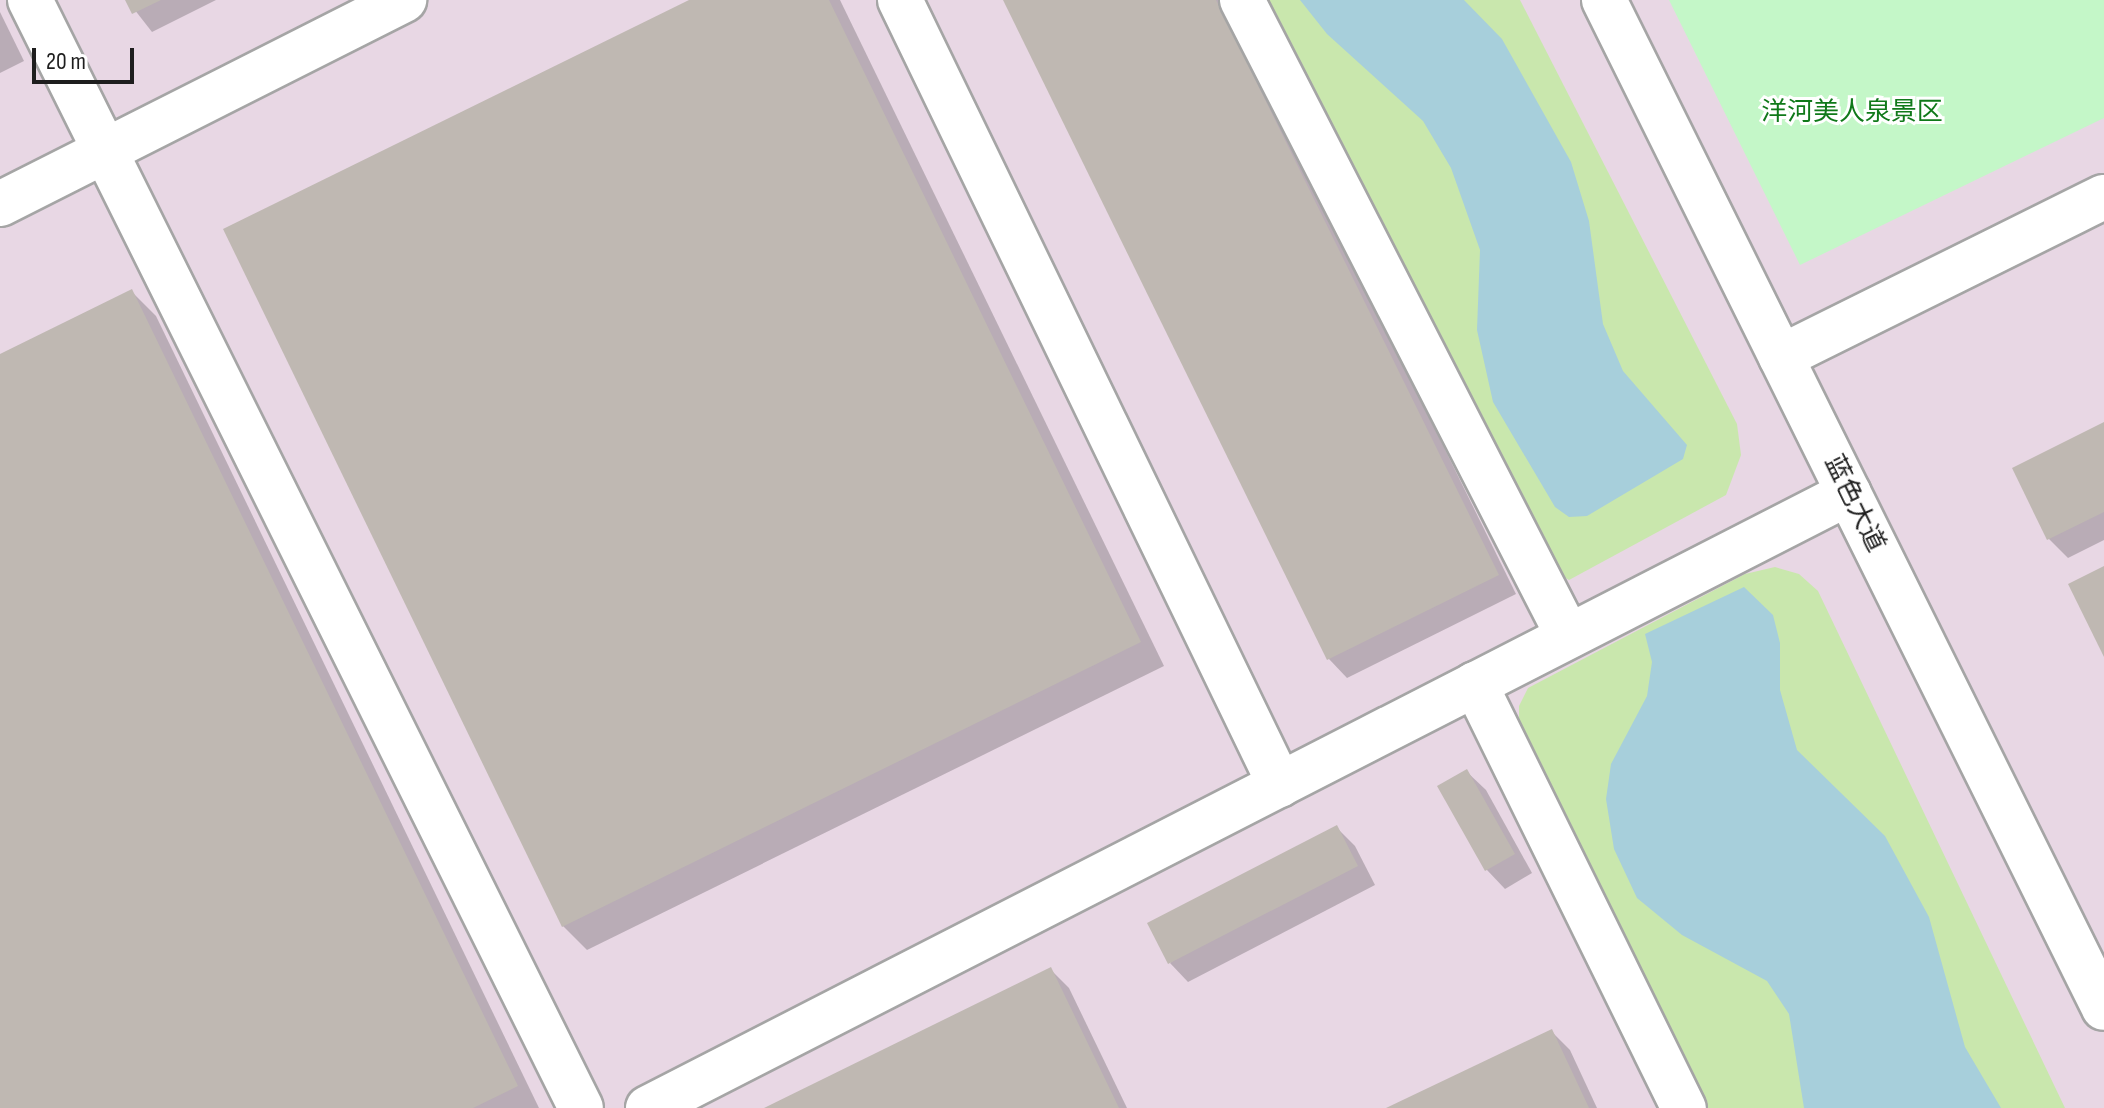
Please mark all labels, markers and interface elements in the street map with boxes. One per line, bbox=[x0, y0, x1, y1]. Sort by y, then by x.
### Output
scale bar bbox=[36, 32, 138, 82]
text: 20 m bbox=[46, 47, 86, 76]
park label: 洋河美人泉景区 bbox=[1761, 97, 1943, 129]
street label: 蓝色大道 bbox=[1817, 450, 1891, 558]

